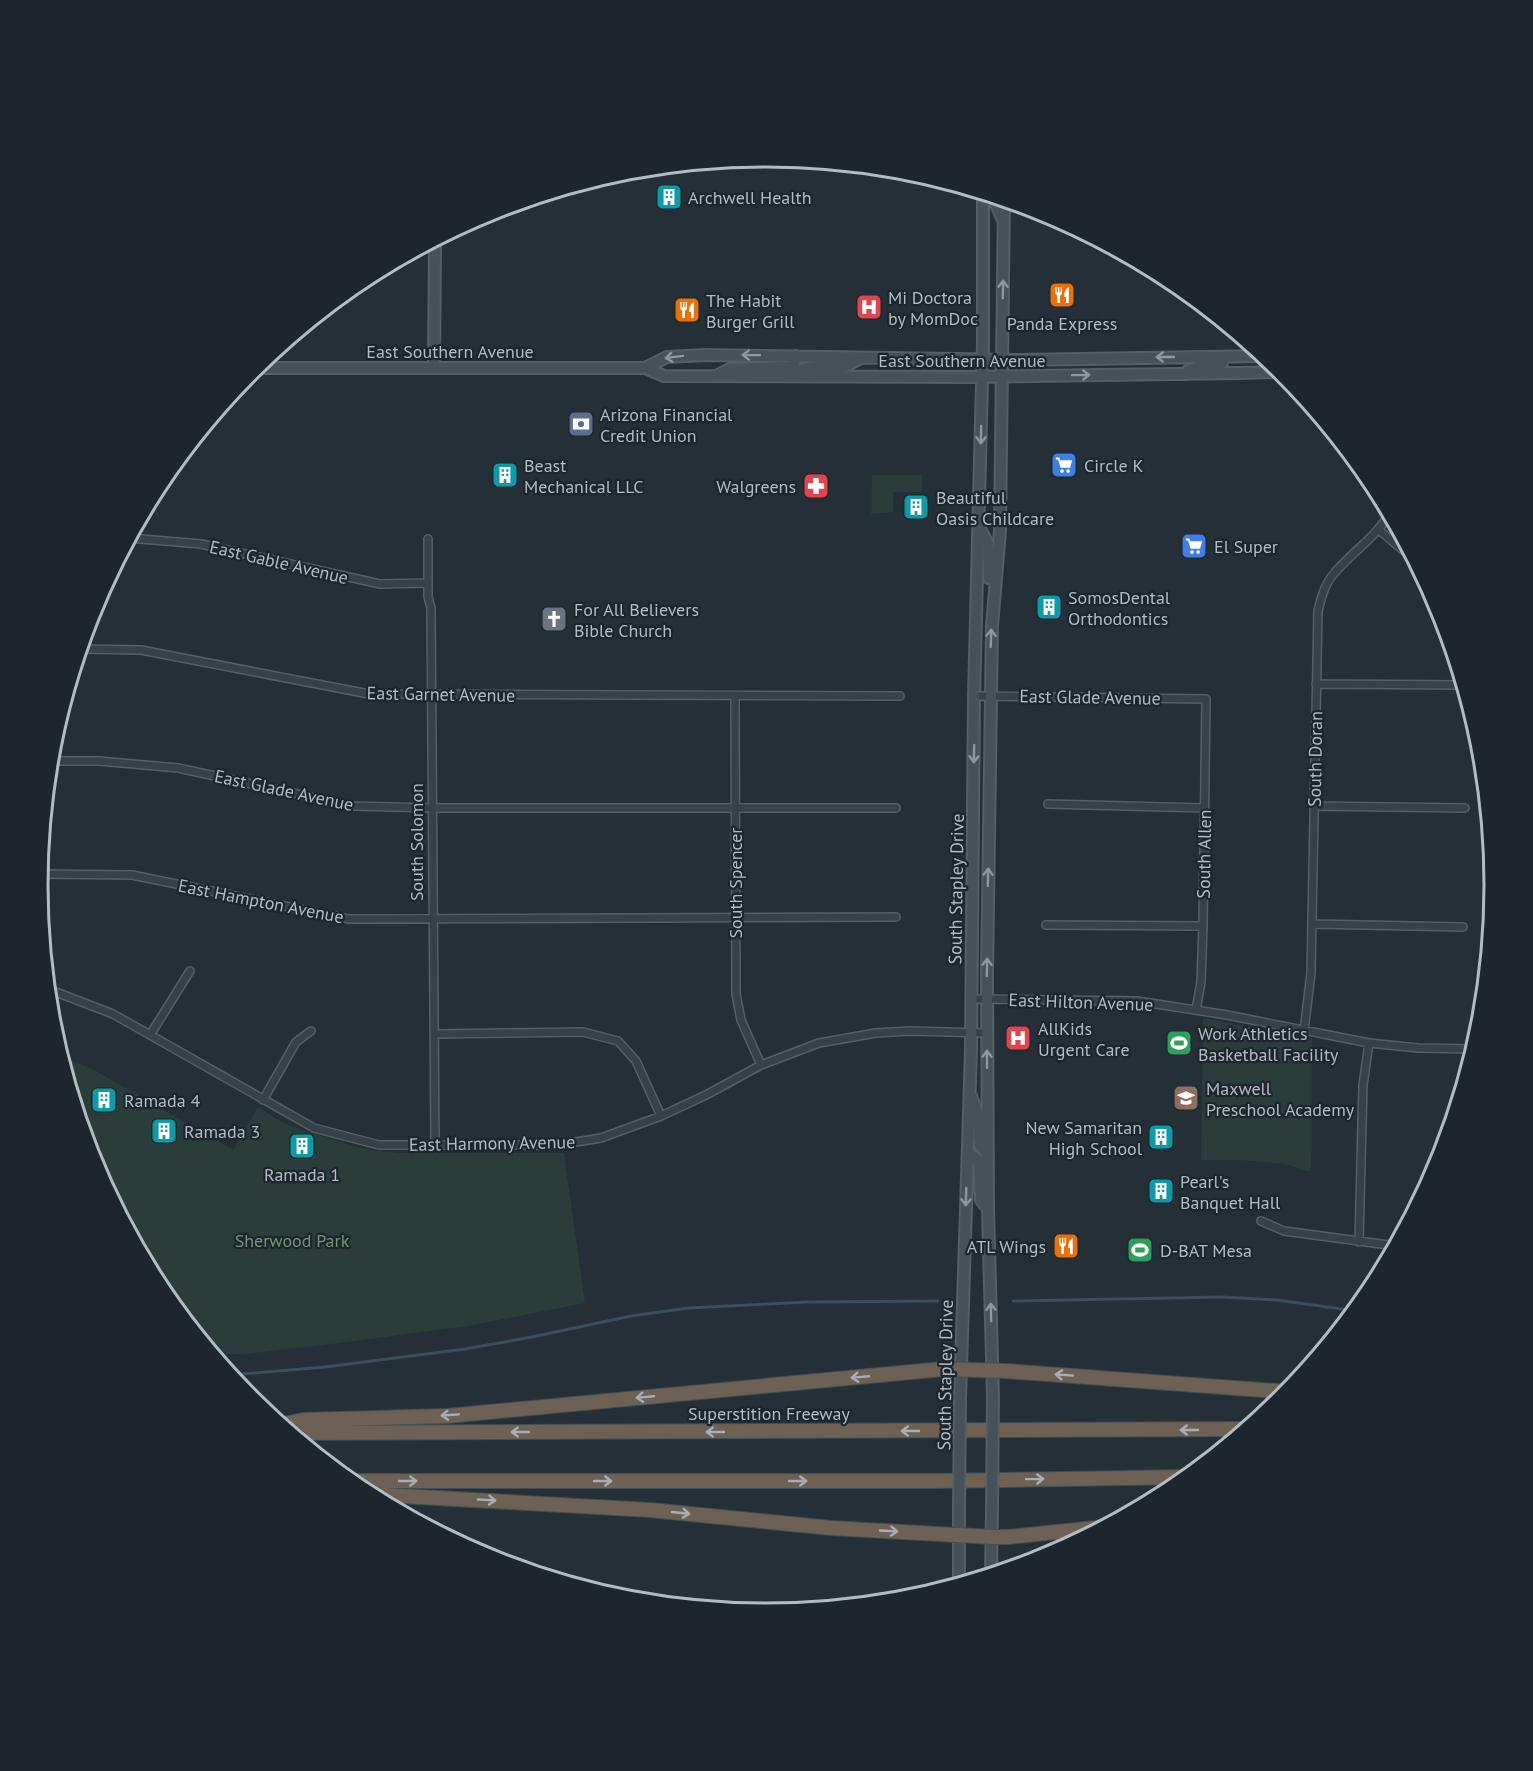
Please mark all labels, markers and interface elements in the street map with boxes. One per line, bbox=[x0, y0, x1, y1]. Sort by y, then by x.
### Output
building icon: Archwell Health bbox=[654, 182, 684, 212]
place label: Archwell Health bbox=[688, 186, 811, 209]
one-way arrow bbox=[997, 280, 1009, 300]
restaurant icon: Panda Express bbox=[1047, 280, 1077, 310]
place label: Mi Doctora by MomDoc bbox=[888, 286, 978, 330]
place label: The Habit Burger Grill bbox=[706, 289, 795, 333]
hospital icon: Mi Doctora by MomDoc bbox=[854, 292, 884, 322]
restaurant icon: The Habit Burger Grill bbox=[672, 295, 702, 325]
place label: Panda Express bbox=[1007, 312, 1117, 335]
street label: East Southern Avenue bbox=[366, 340, 534, 363]
street label: East Southern Avenue bbox=[878, 349, 1046, 372]
one-way arrow bbox=[741, 350, 761, 361]
one-way arrow bbox=[1155, 351, 1175, 363]
one-way arrow bbox=[665, 352, 685, 363]
one-way arrow bbox=[1070, 369, 1090, 381]
place label: Arizona Financial Credit Union bbox=[600, 403, 733, 447]
bank icon: Arizona Financial Credit Union bbox=[566, 409, 596, 439]
one-way arrow bbox=[975, 425, 987, 445]
supermarket icon: Circle K bbox=[1049, 450, 1079, 480]
place label: Beast Mechanical LLC bbox=[524, 454, 644, 498]
place label: Circle K bbox=[1084, 454, 1144, 477]
building icon: Beast Mechanical LLC bbox=[490, 460, 520, 490]
pharmacy icon: Walgreens bbox=[801, 471, 831, 501]
place label: Walgreens bbox=[716, 475, 796, 498]
place label: Beautiful Oasis Childcare bbox=[936, 486, 1054, 530]
building icon: Beautiful Oasis Childcare bbox=[901, 492, 931, 522]
supermarket icon: El Super bbox=[1179, 531, 1209, 561]
street label: East Gable Avenue bbox=[207, 535, 351, 589]
place label: El Super bbox=[1214, 535, 1278, 558]
place label: SomosDental Orthodontics bbox=[1068, 586, 1171, 630]
building icon: SomosDental Orthodontics bbox=[1034, 592, 1064, 622]
place label: For All Believers Bible Church bbox=[574, 598, 699, 642]
church icon: For All Believers Bible Church bbox=[539, 604, 569, 634]
one-way arrow bbox=[986, 628, 997, 648]
street label: East Garnet Avenue bbox=[366, 681, 516, 707]
street label: East Glade Avenue bbox=[1019, 684, 1161, 710]
street label: South Doran bbox=[1303, 711, 1327, 807]
one-way arrow bbox=[968, 744, 980, 764]
street label: East Glade Avenue bbox=[212, 764, 356, 816]
street label: South Solomon bbox=[405, 783, 428, 901]
street label: South Allen bbox=[1192, 809, 1216, 899]
street label: South Stapley Drive bbox=[943, 813, 969, 965]
street label: South Spencer bbox=[724, 828, 747, 938]
one-way arrow bbox=[982, 867, 994, 887]
street label: East Hampton Avenue bbox=[176, 874, 346, 928]
one-way arrow bbox=[981, 958, 993, 978]
street label: East Hilton Avenue bbox=[1008, 988, 1154, 1016]
place label: AllKids Urgent Care bbox=[1038, 1017, 1130, 1061]
place label: Work Athletics Basketball Facility bbox=[1198, 1022, 1339, 1066]
hospital icon: AllKids Urgent Care bbox=[1003, 1023, 1033, 1053]
sports icon: Work Athletics Basketball Facility bbox=[1164, 1028, 1194, 1058]
one-way arrow bbox=[981, 1049, 993, 1069]
place label: Maxwell Preschool Academy bbox=[1206, 1077, 1355, 1121]
school or university icon: Maxwell Preschool Academy bbox=[1171, 1083, 1201, 1113]
building icon: Ramada 4 bbox=[89, 1085, 119, 1115]
place label: Ramada 4 bbox=[124, 1089, 200, 1112]
building icon: Ramada 3 bbox=[149, 1116, 179, 1146]
place label: New Samaritan High School bbox=[1025, 1116, 1143, 1160]
place label: Ramada 3 bbox=[184, 1120, 260, 1143]
building icon: New Samaritan High School bbox=[1146, 1122, 1176, 1152]
street label: East Harmony Avenue bbox=[409, 1130, 575, 1156]
building icon: Ramada 1 bbox=[287, 1131, 317, 1161]
place label: Ramada 1 bbox=[264, 1163, 340, 1186]
place label: Pearl's Banquet Hall bbox=[1180, 1170, 1281, 1214]
building icon: Pearl's Banquet Hall bbox=[1146, 1176, 1176, 1206]
one-way arrow bbox=[961, 1187, 972, 1207]
park label: Sherwood Park bbox=[235, 1229, 350, 1252]
restaurant icon: ATL Wings bbox=[1051, 1231, 1081, 1261]
place label: ATL Wings bbox=[967, 1235, 1046, 1258]
sports icon: D-BAT Mesa bbox=[1125, 1235, 1155, 1265]
place label: D-BAT Mesa bbox=[1160, 1239, 1252, 1262]
street label: South Stapley Drive bbox=[932, 1299, 958, 1451]
one-way arrow bbox=[985, 1303, 997, 1323]
one-way arrow bbox=[1055, 1370, 1075, 1381]
one-way arrow bbox=[850, 1372, 870, 1383]
one-way arrow bbox=[635, 1392, 655, 1403]
street label: Superstition Freeway bbox=[688, 1402, 851, 1425]
one-way arrow bbox=[440, 1410, 460, 1421]
one-way arrow bbox=[1180, 1424, 1200, 1435]
one-way arrow bbox=[901, 1425, 921, 1437]
one-way arrow bbox=[511, 1426, 531, 1438]
one-way arrow bbox=[706, 1426, 726, 1438]
one-way arrow bbox=[1024, 1473, 1044, 1485]
one-way arrow bbox=[397, 1475, 417, 1487]
one-way arrow bbox=[592, 1475, 612, 1487]
one-way arrow bbox=[787, 1475, 807, 1487]
one-way arrow bbox=[476, 1494, 496, 1505]
one-way arrow bbox=[671, 1508, 691, 1519]
one-way arrow bbox=[879, 1526, 899, 1537]

